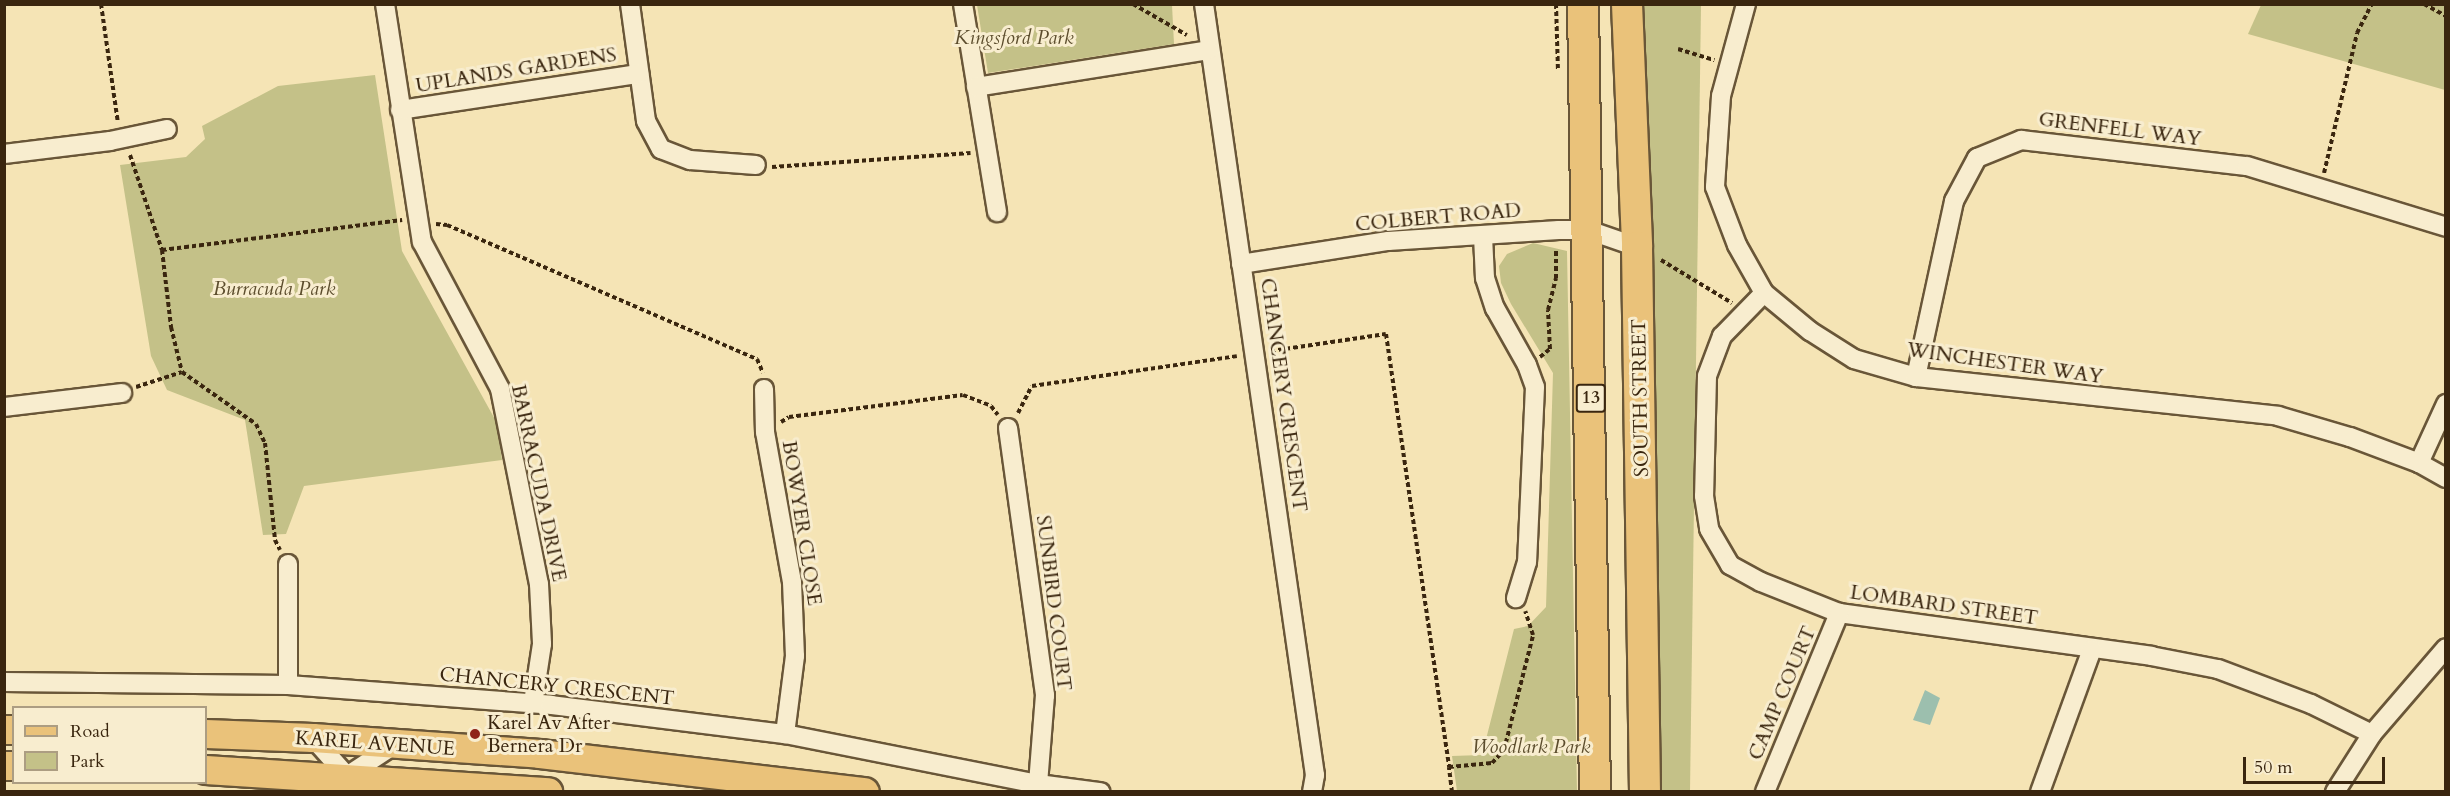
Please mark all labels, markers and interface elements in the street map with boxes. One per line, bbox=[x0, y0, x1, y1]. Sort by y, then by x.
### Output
park label: Kingsford Park bbox=[954, 25, 1074, 49]
street label: UPLANDS GARDENS bbox=[414, 42, 618, 98]
street label: GRENFELL WAY bbox=[2037, 107, 2203, 151]
street label: COLBERT ROAD bbox=[1354, 198, 1522, 236]
park label: Burracuda Park bbox=[213, 276, 335, 300]
street label: CHANCERY CRESCENT bbox=[1256, 276, 1312, 514]
street label: SOUTH STREET bbox=[1627, 319, 1653, 477]
street label: WINCHESTER WAY bbox=[1905, 337, 2105, 389]
street label: BARRACUDA DRIVE bbox=[506, 382, 572, 584]
road number: 13 bbox=[1574, 383, 1608, 413]
street label: BOWYER CLOSE bbox=[777, 439, 827, 607]
street label: SUNBIRD COURT bbox=[1031, 514, 1077, 692]
street label: LOMBARD STREET bbox=[1849, 580, 2039, 630]
street label: CAMP COURT bbox=[1743, 623, 1821, 763]
street label: CHANCERY CRESCENT bbox=[438, 662, 676, 710]
legend bbox=[12, 706, 207, 784]
place label: Karel Av After Bernera Dr bbox=[487, 710, 610, 757]
text: Road bbox=[70, 719, 110, 744]
street label: KAREL AVENUE bbox=[294, 725, 456, 761]
marker: Karel Av After Bernera Dr bbox=[468, 727, 482, 741]
park label: Woodlark Park bbox=[1472, 734, 1590, 758]
scale bar bbox=[2246, 745, 2388, 783]
text: Park bbox=[70, 749, 105, 774]
text: 50 m bbox=[2254, 755, 2293, 780]

